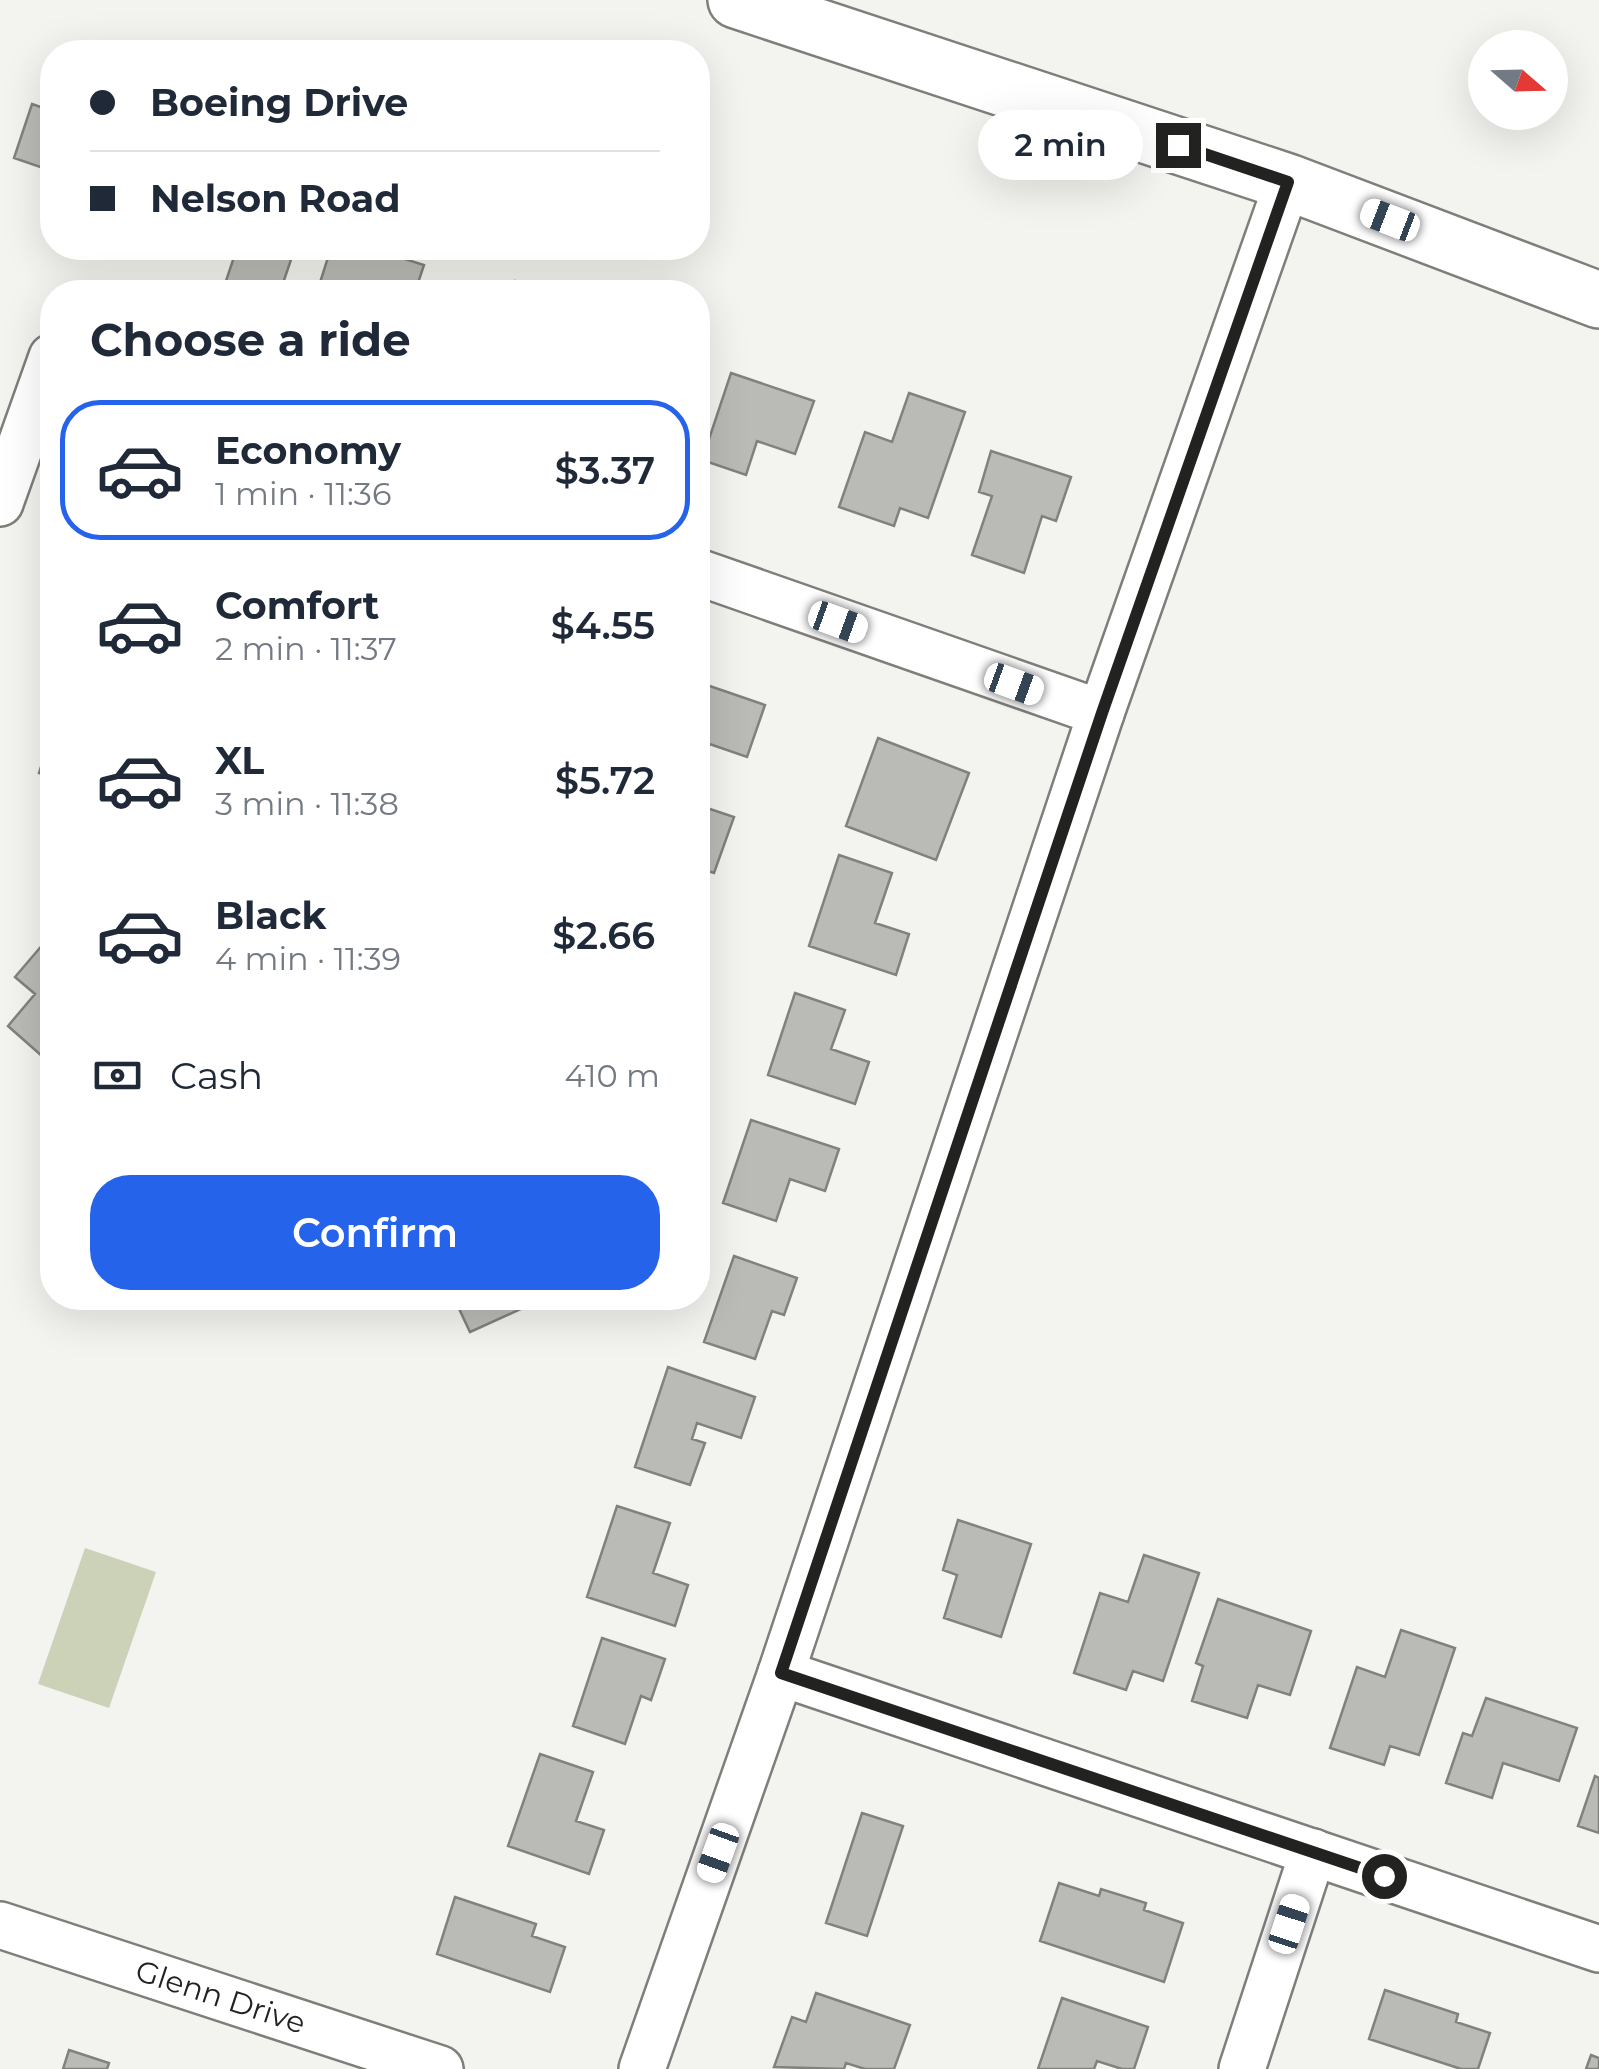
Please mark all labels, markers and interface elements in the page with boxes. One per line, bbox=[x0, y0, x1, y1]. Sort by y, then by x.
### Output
north arrow bbox=[1468, 30, 1568, 130]
map controls bbox=[1468, 30, 1568, 130]
text: Boeing Drive bbox=[150, 79, 408, 126]
callout: 2 min bbox=[978, 110, 1143, 180]
route end bbox=[1156, 123, 1201, 168]
text: 2 min bbox=[1014, 125, 1107, 164]
text: Nelson Road bbox=[150, 175, 401, 222]
car bbox=[1357, 195, 1423, 245]
text: Choose a ride bbox=[90, 312, 411, 367]
icon: car bbox=[95, 425, 185, 515]
text: Economy bbox=[215, 427, 401, 474]
text: $3.37 bbox=[555, 447, 655, 494]
text: 1 min · 11:36 bbox=[215, 474, 391, 513]
icon: car bbox=[95, 580, 185, 670]
text: Comfort bbox=[215, 582, 379, 629]
car bbox=[805, 598, 871, 646]
text: $4.55 bbox=[551, 602, 655, 649]
text: 2 min · 11:37 bbox=[215, 629, 397, 668]
car bbox=[981, 660, 1047, 708]
icon: car bbox=[95, 735, 185, 825]
text: XL bbox=[215, 737, 264, 784]
text: $5.72 bbox=[555, 757, 655, 804]
text: 3 min · 11:38 bbox=[215, 784, 399, 823]
icon: car bbox=[95, 890, 185, 980]
text: Black bbox=[215, 892, 326, 939]
text: $2.66 bbox=[552, 912, 655, 959]
text: 4 min · 11:39 bbox=[215, 939, 401, 978]
icon: cash bbox=[90, 1048, 145, 1103]
text: Cash bbox=[170, 1052, 263, 1099]
text: 410 m bbox=[565, 1056, 660, 1095]
button: Confirm bbox=[90, 1175, 660, 1290]
car bbox=[694, 1820, 742, 1886]
route start bbox=[1362, 1854, 1407, 1899]
car bbox=[1265, 1891, 1313, 1957]
street label: Glenn Drive bbox=[131, 1952, 310, 2042]

